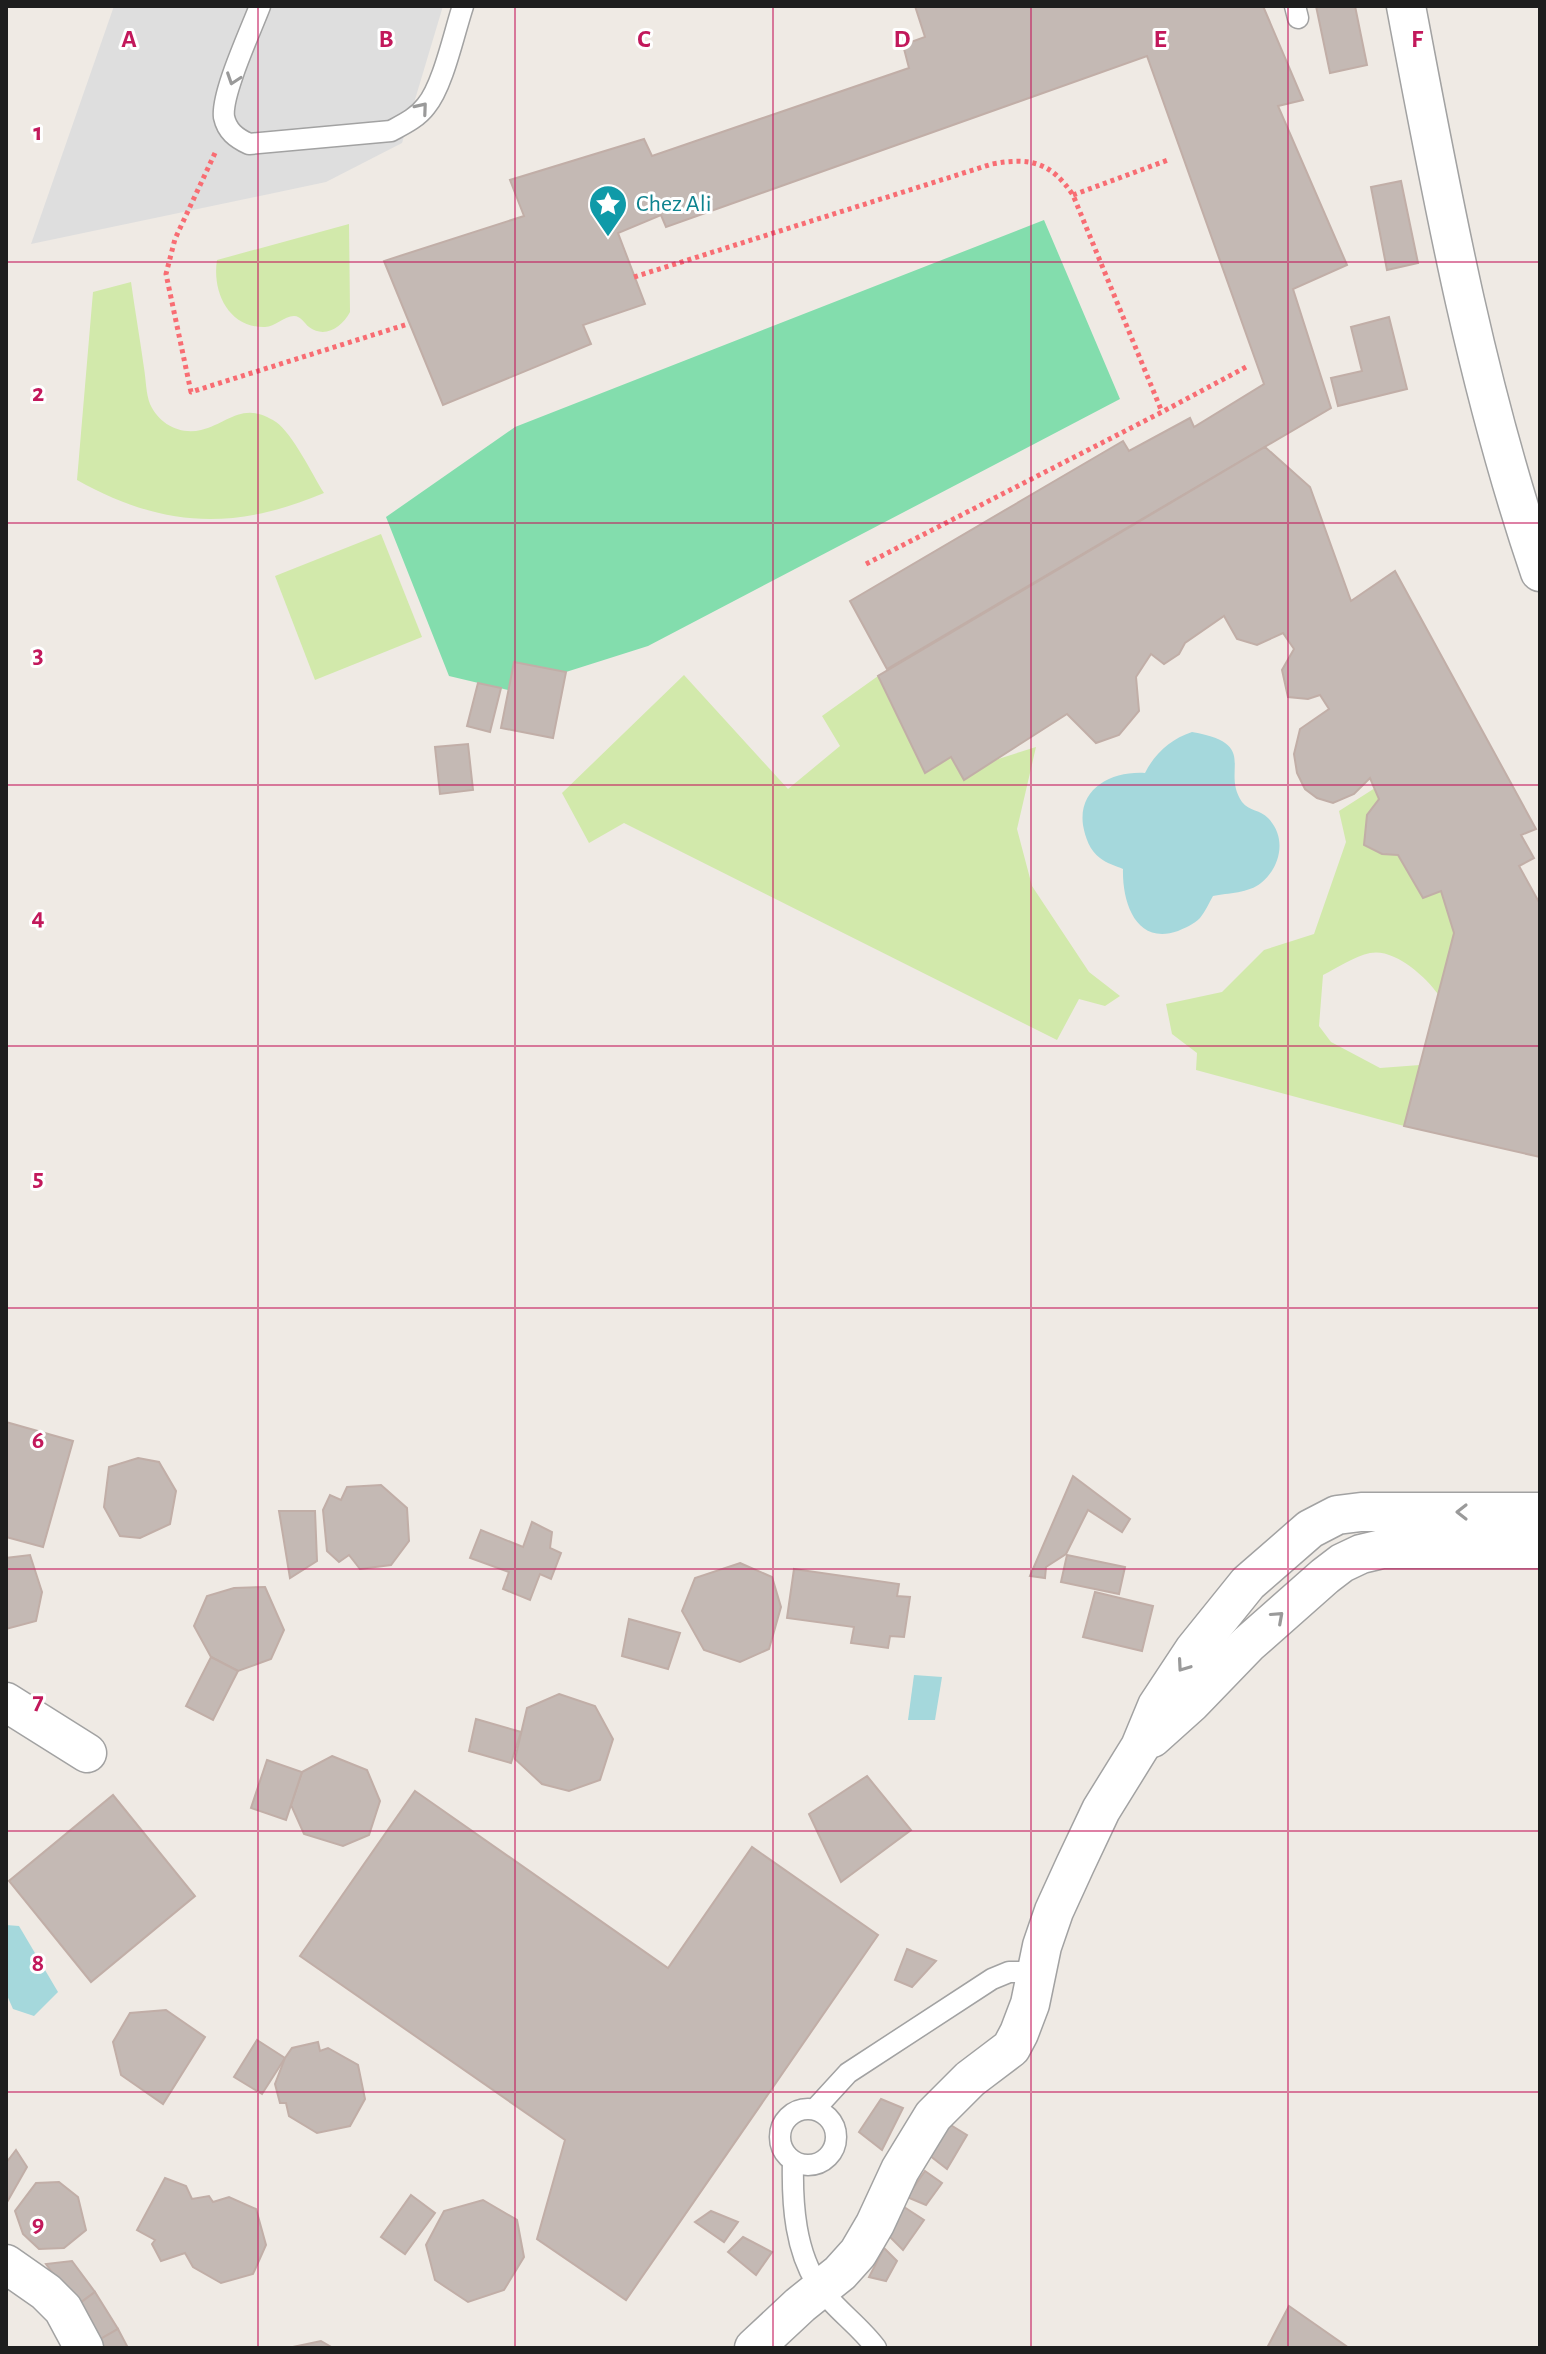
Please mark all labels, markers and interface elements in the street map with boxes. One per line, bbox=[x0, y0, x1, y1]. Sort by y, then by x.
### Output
text: A bbox=[121, 26, 137, 52]
text: B bbox=[378, 26, 394, 52]
text: C bbox=[637, 26, 651, 52]
text: D bbox=[893, 26, 911, 52]
text: E bbox=[1153, 26, 1167, 52]
text: F bbox=[1411, 26, 1424, 52]
one-way arrow bbox=[226, 71, 242, 85]
one-way arrow bbox=[412, 103, 427, 118]
text: 1 bbox=[33, 119, 43, 145]
place icon: Chez Ali bbox=[587, 183, 629, 238]
place label: Chez Ali bbox=[636, 192, 711, 216]
text: 2 bbox=[32, 380, 44, 406]
text: 3 bbox=[32, 642, 44, 668]
text: 4 bbox=[31, 904, 45, 930]
text: 5 bbox=[32, 1165, 44, 1191]
text: 6 bbox=[32, 1427, 44, 1453]
one-way arrow bbox=[1455, 1503, 1468, 1521]
one-way arrow bbox=[1268, 1612, 1283, 1626]
one-way arrow bbox=[1178, 1658, 1193, 1672]
text: 7 bbox=[32, 1688, 44, 1714]
text: 8 bbox=[32, 1950, 44, 1976]
text: 9 bbox=[32, 2211, 44, 2237]

